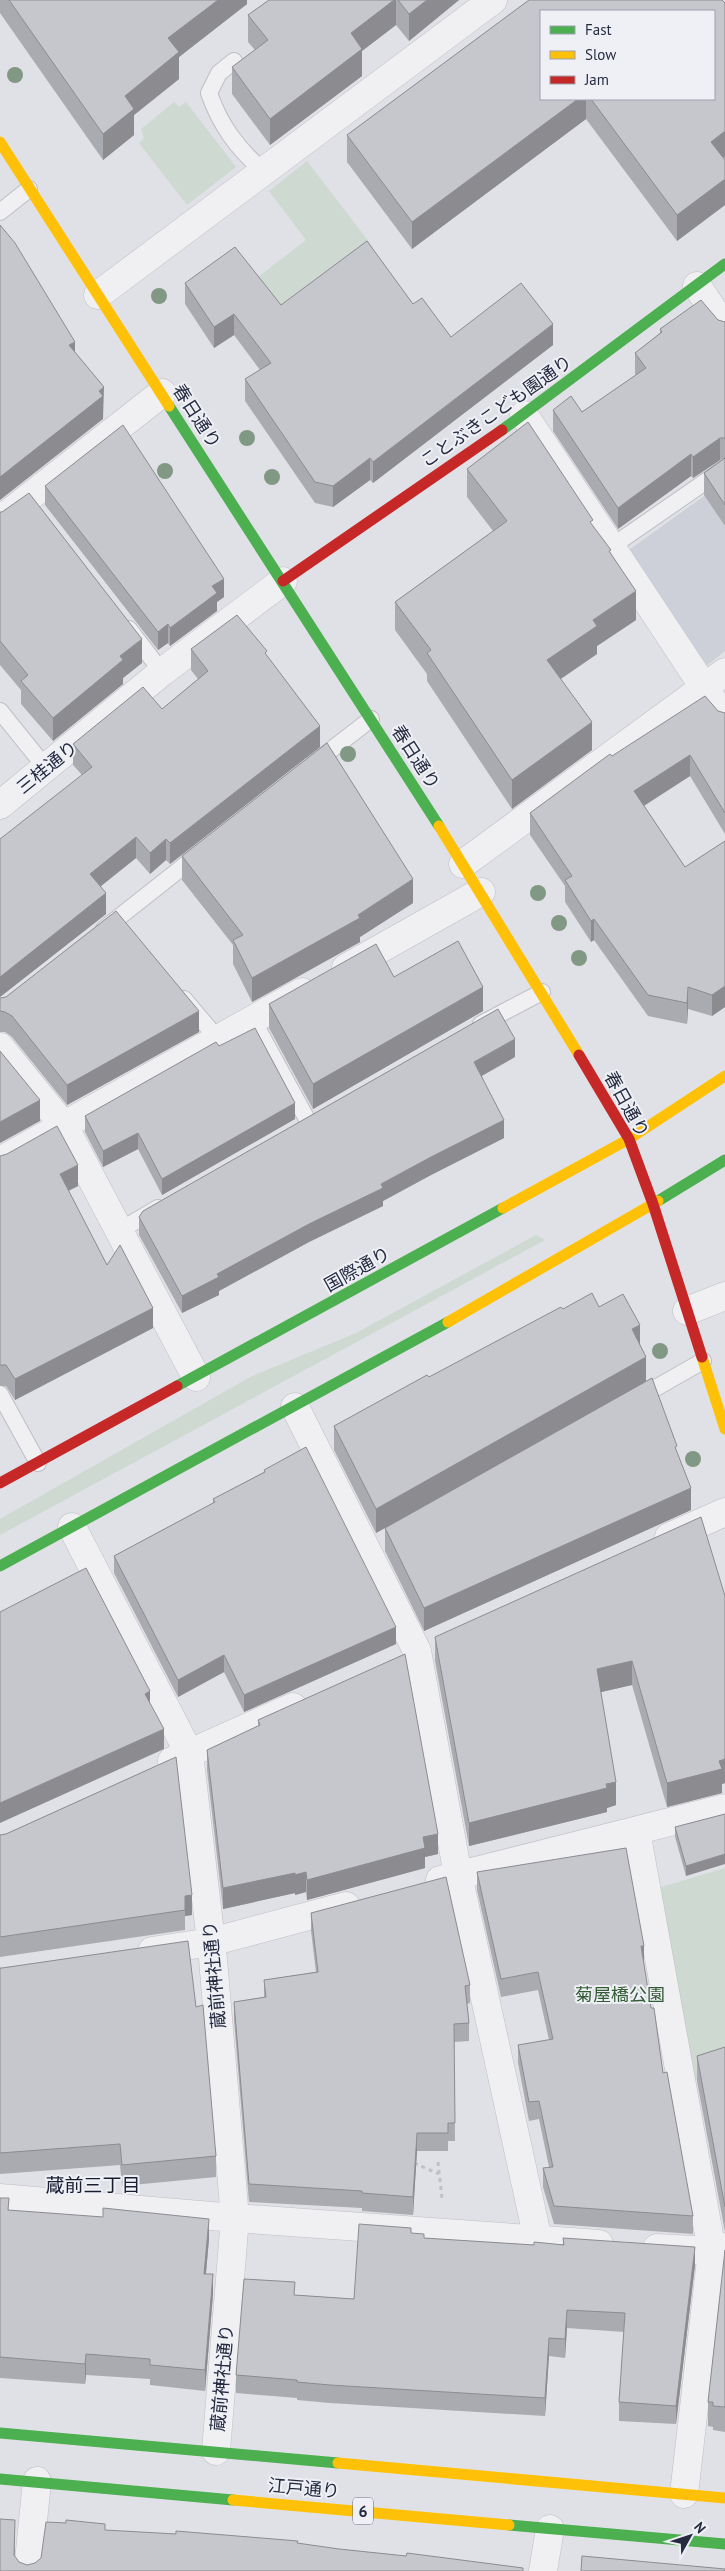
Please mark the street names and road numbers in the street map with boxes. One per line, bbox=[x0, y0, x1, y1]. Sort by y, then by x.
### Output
street label: ことぶきこども園通り bbox=[416, 350, 576, 472]
street label: 春日通り bbox=[168, 380, 226, 452]
street label: 春日通り bbox=[387, 721, 445, 793]
street label: 三桂通り bbox=[12, 735, 82, 799]
street label: 春日通り bbox=[599, 1067, 655, 1141]
street label: 国際通り bbox=[320, 1241, 394, 1297]
street label: 蔵前神社通り bbox=[198, 1920, 230, 2030]
street label: 蔵前神社通り bbox=[206, 2323, 238, 2433]
street label: 江戸通り bbox=[267, 2473, 341, 2503]
road number: 6 bbox=[353, 2498, 373, 2524]

